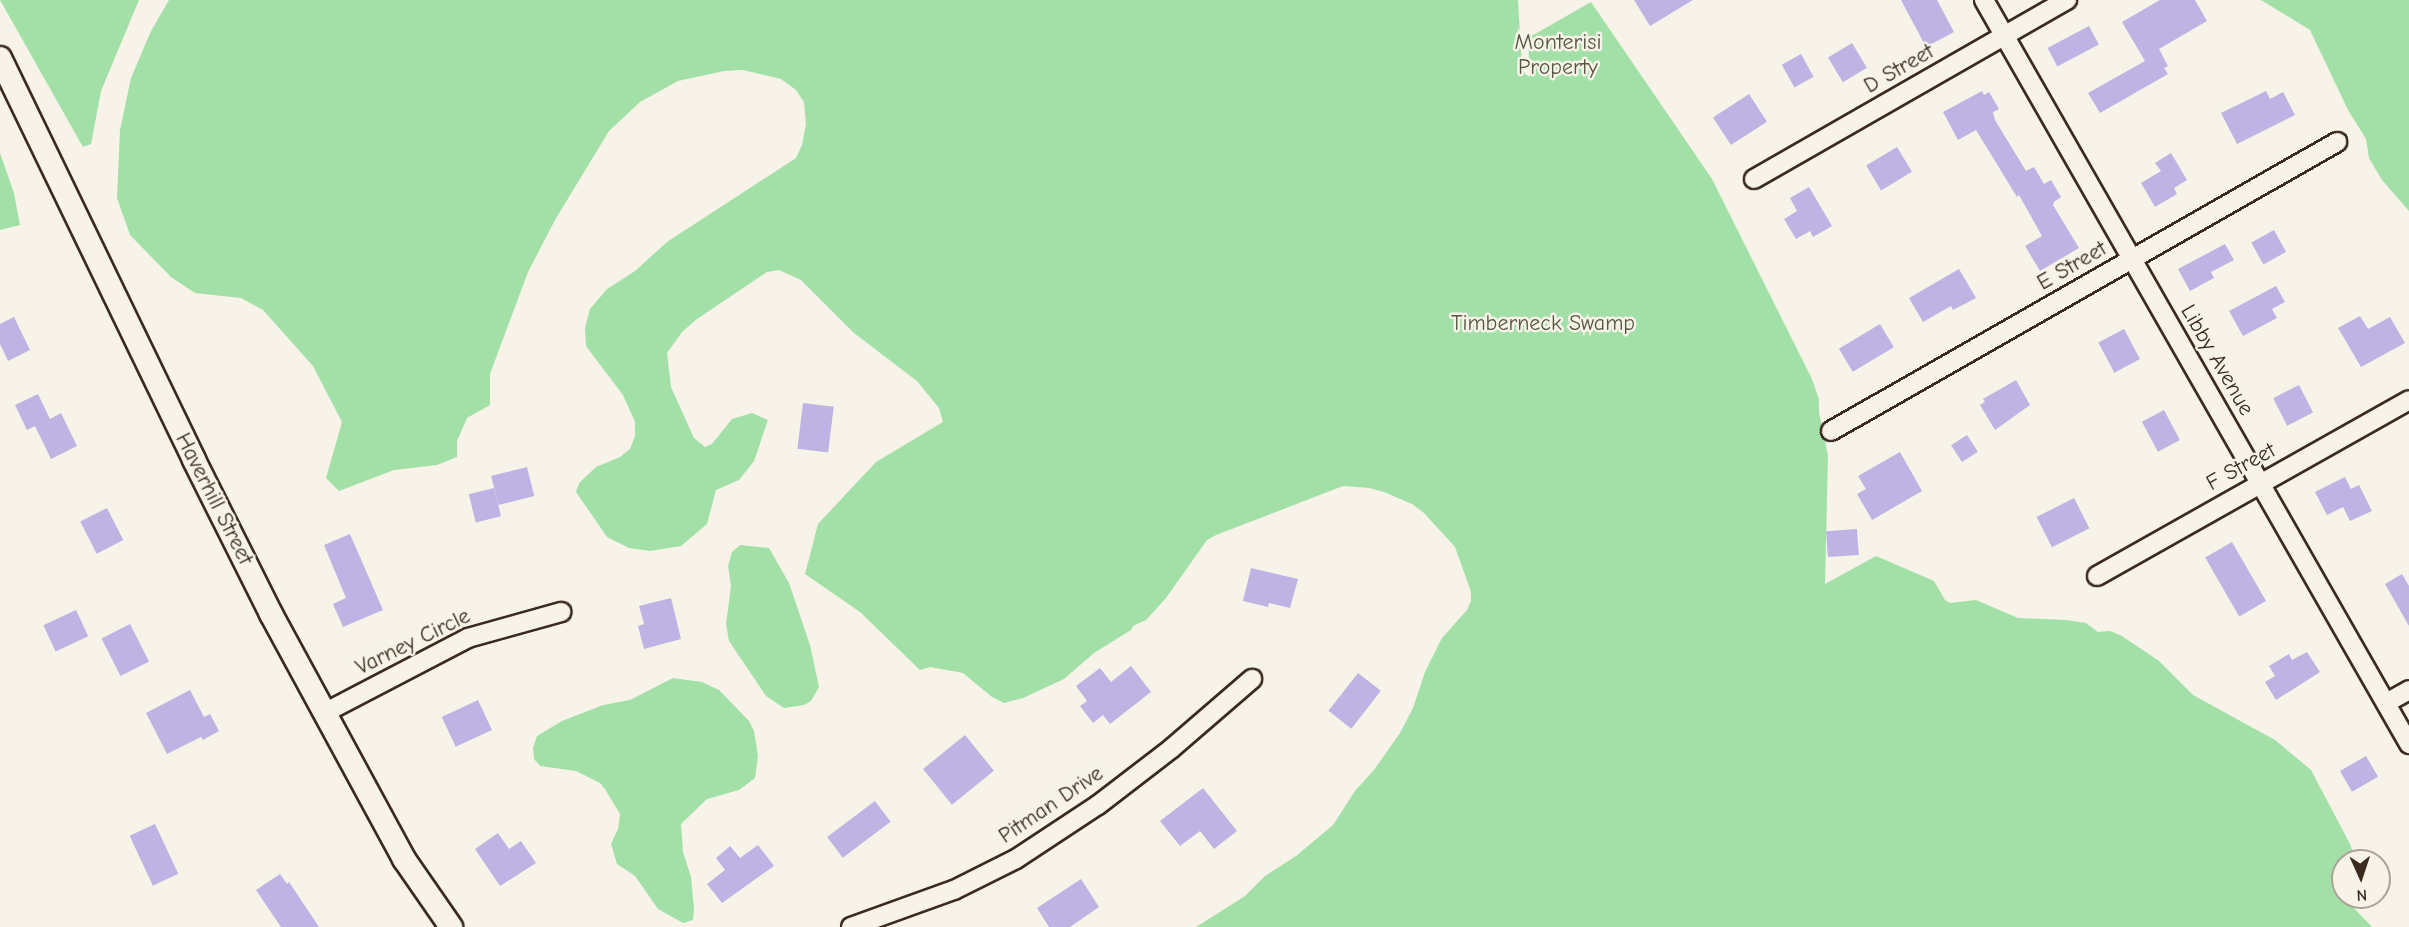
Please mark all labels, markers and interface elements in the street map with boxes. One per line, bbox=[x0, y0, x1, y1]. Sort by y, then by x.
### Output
park label: Monterisi Property bbox=[1515, 29, 1601, 80]
street label: D Street bbox=[1859, 38, 1939, 100]
street label: E Street bbox=[2033, 236, 2111, 296]
street label: Libby Avenue bbox=[2175, 300, 2259, 420]
park label: Timberneck Swamp bbox=[1451, 311, 1635, 337]
street label: Haverhill Street bbox=[169, 429, 259, 569]
street label: F Street bbox=[2202, 437, 2280, 497]
street label: Varney Circle bbox=[351, 603, 475, 681]
street label: Pitman Drive bbox=[994, 761, 1108, 849]
north arrow bbox=[2331, 849, 2391, 909]
text: N bbox=[2356, 886, 2368, 904]

